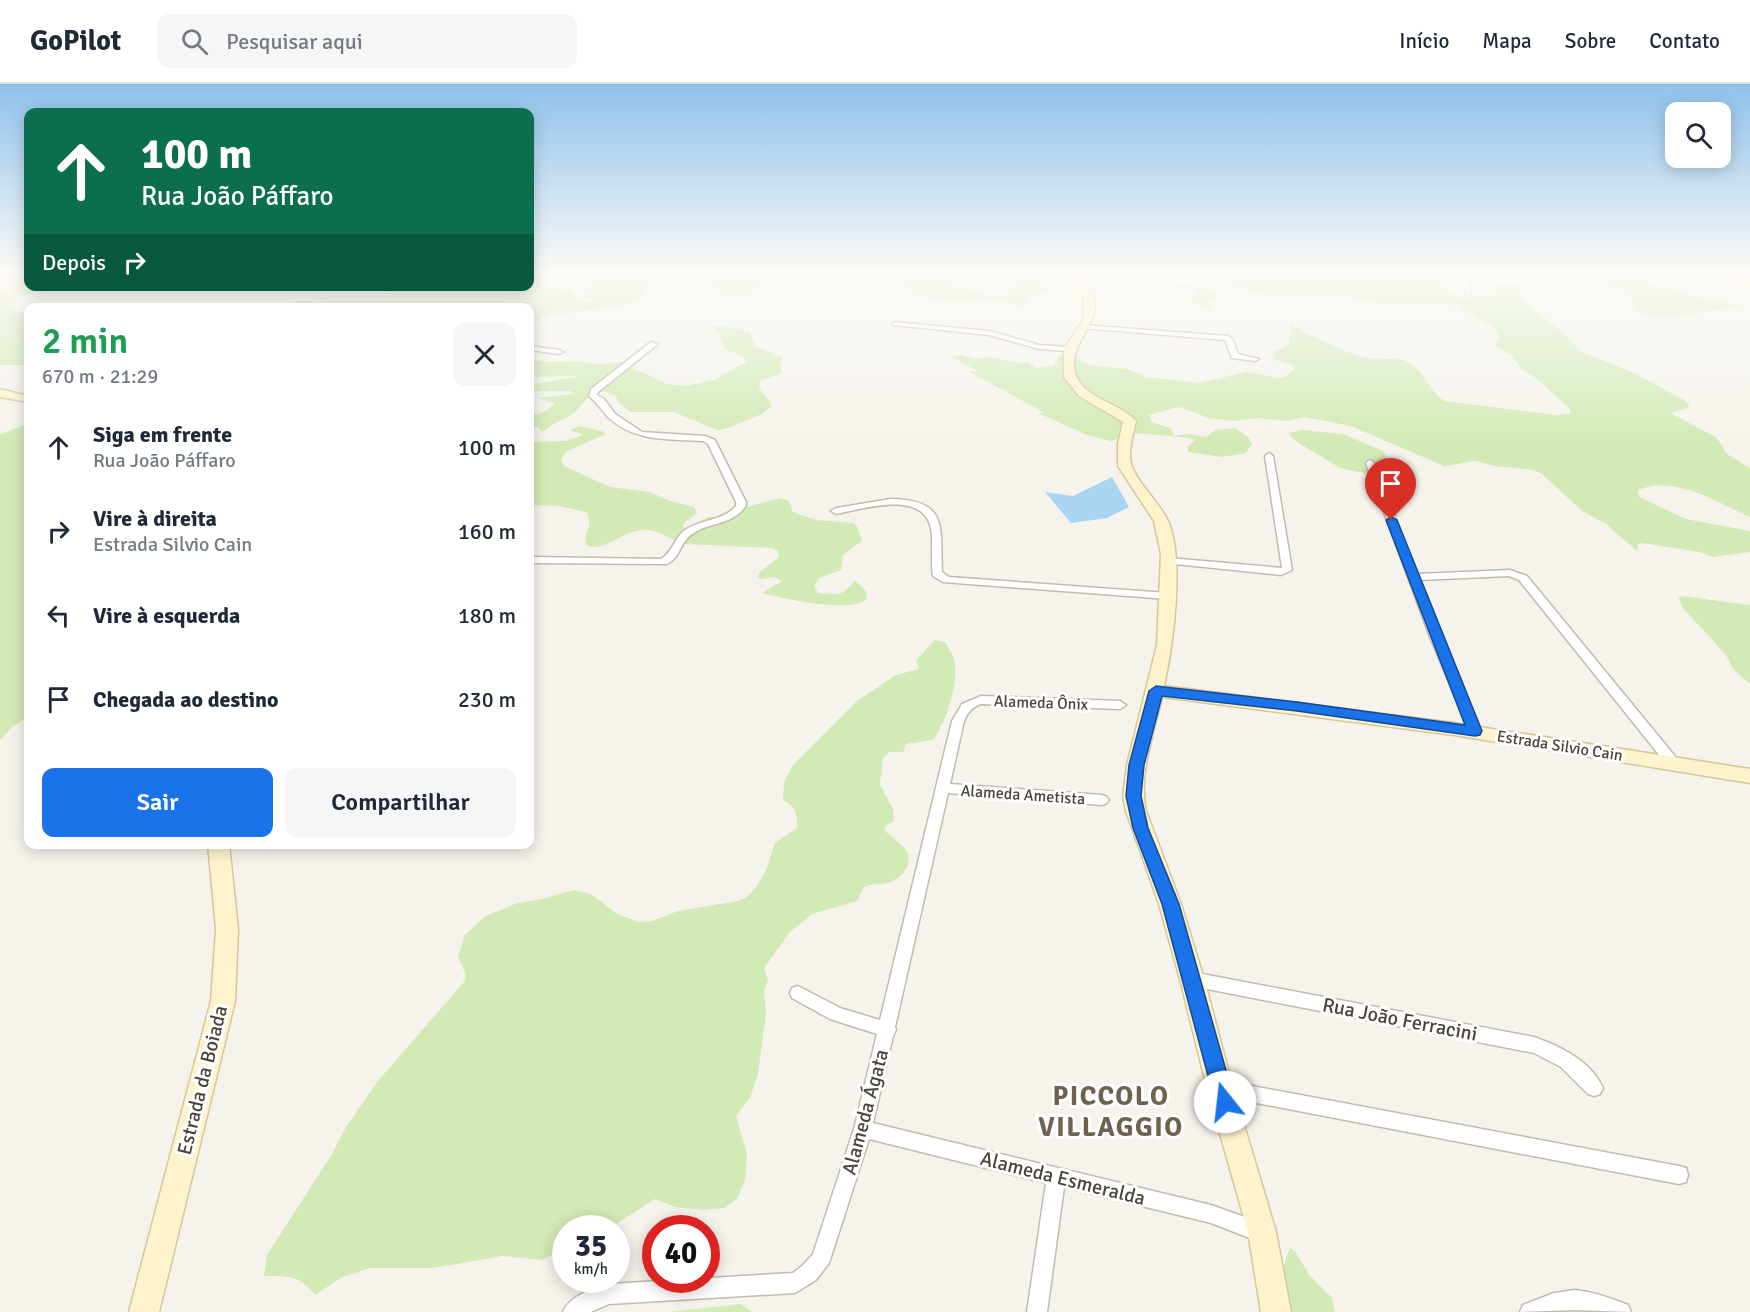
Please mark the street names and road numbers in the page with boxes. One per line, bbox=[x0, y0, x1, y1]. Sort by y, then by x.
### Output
street label: Alameda Ônix bbox=[994, 691, 1089, 715]
street label: Estrada Silvio Cain bbox=[1495, 726, 1624, 766]
street label: Alameda Ametista bbox=[960, 781, 1086, 809]
street label: Rua João Ferracini bbox=[1320, 992, 1479, 1047]
street label: Estrada da Boiada bbox=[172, 1003, 233, 1158]
street label: Alameda Ágata bbox=[837, 1047, 894, 1178]
street label: Alameda Esmeralda bbox=[978, 1146, 1148, 1211]

